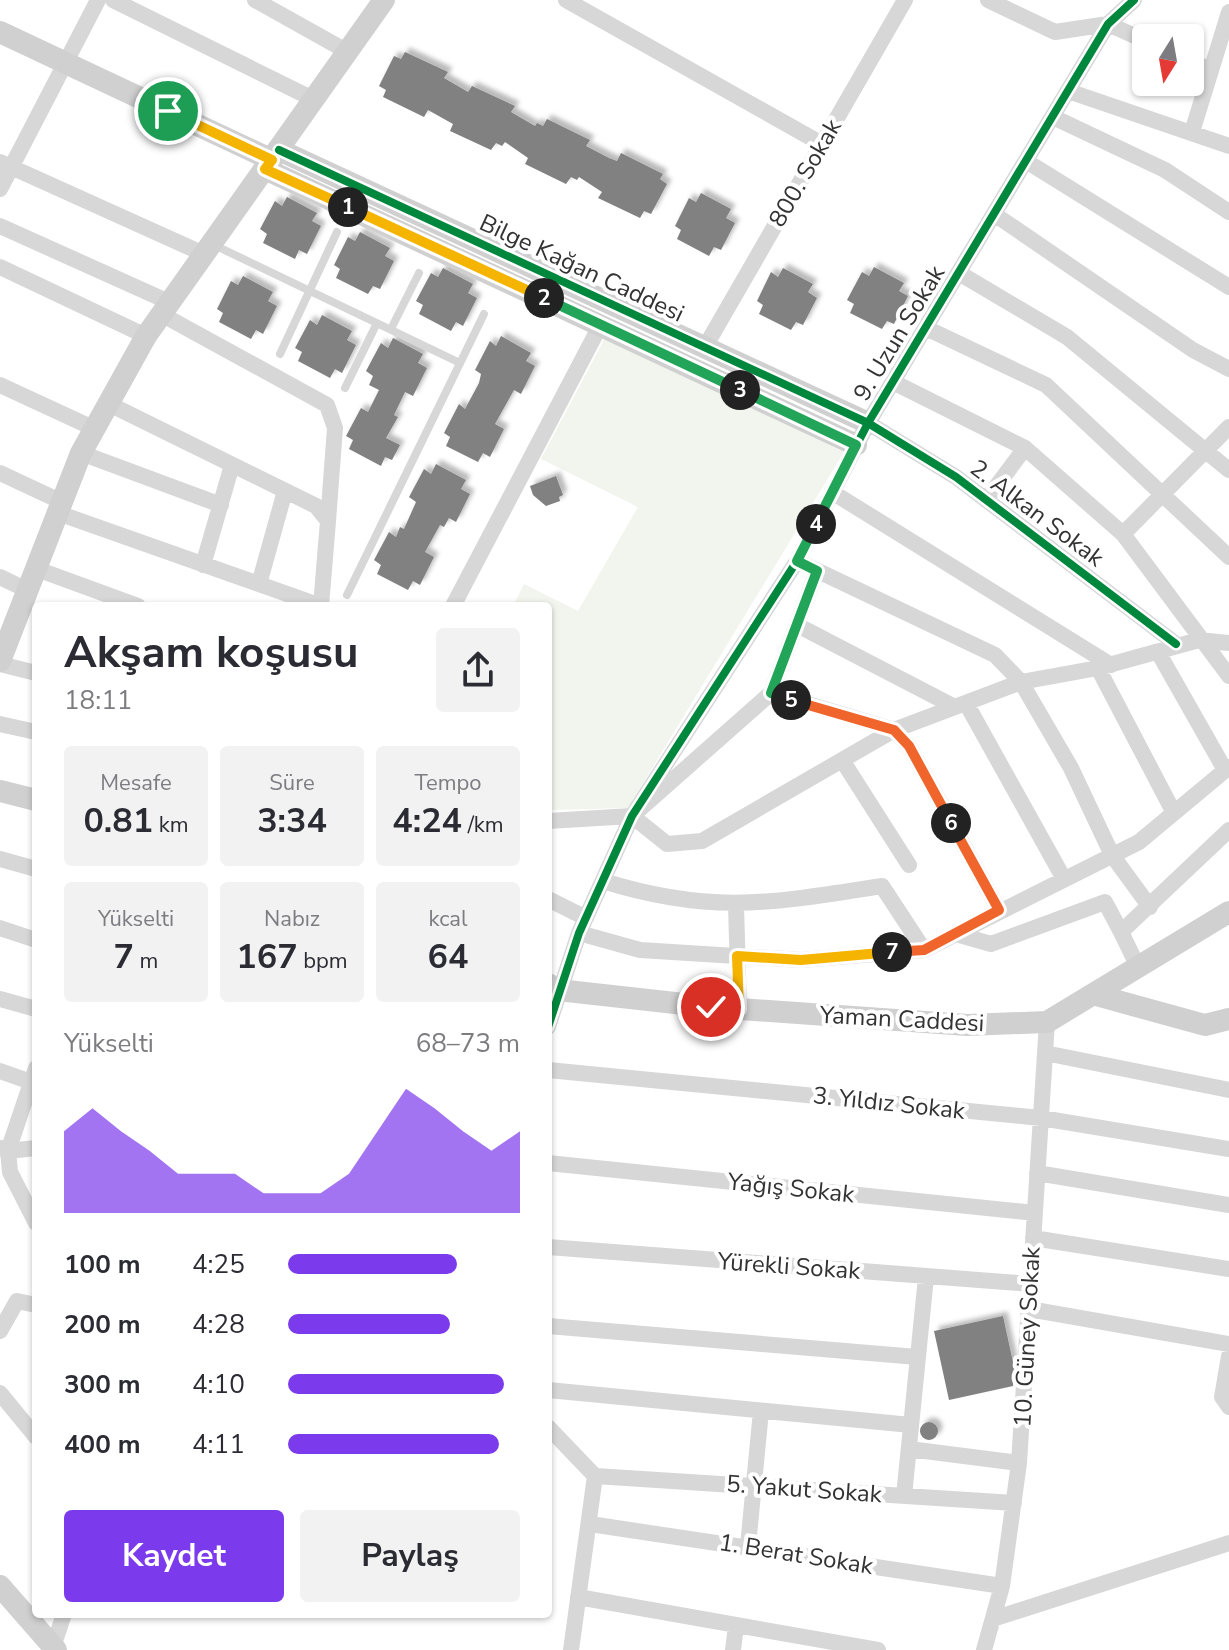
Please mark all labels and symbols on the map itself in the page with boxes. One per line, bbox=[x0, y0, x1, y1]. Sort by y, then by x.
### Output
north arrow bbox=[1132, 24, 1204, 96]
pin bbox=[134, 77, 202, 145]
street label: 800. Sokak bbox=[761, 112, 849, 233]
pin: 1 bbox=[328, 187, 368, 227]
street label: Bilge Kağan Caddesi bbox=[474, 206, 690, 330]
street label: 9. Uzun Sokak bbox=[846, 259, 953, 407]
pin: 2 bbox=[524, 278, 564, 318]
pin: 3 bbox=[720, 370, 760, 410]
street label: 2. Alkan Sokak bbox=[964, 452, 1111, 574]
pin: 4 bbox=[796, 504, 836, 544]
pin: 5 bbox=[771, 680, 811, 720]
pin: 6 bbox=[931, 803, 971, 843]
pin: 7 bbox=[872, 932, 912, 972]
pin bbox=[677, 973, 745, 1041]
street label: Yaman Caddesi bbox=[818, 999, 985, 1039]
street label: 3. Yıldız Sokak bbox=[811, 1079, 968, 1127]
street label: Yağış Sokak bbox=[725, 1165, 857, 1211]
street label: Yürekli Sokak bbox=[716, 1245, 862, 1287]
street label: 10. Güney Sokak bbox=[1006, 1245, 1048, 1428]
street label: 5. Yakut Sokak bbox=[725, 1468, 884, 1510]
street label: 1. Berat Sokak bbox=[717, 1526, 876, 1582]

